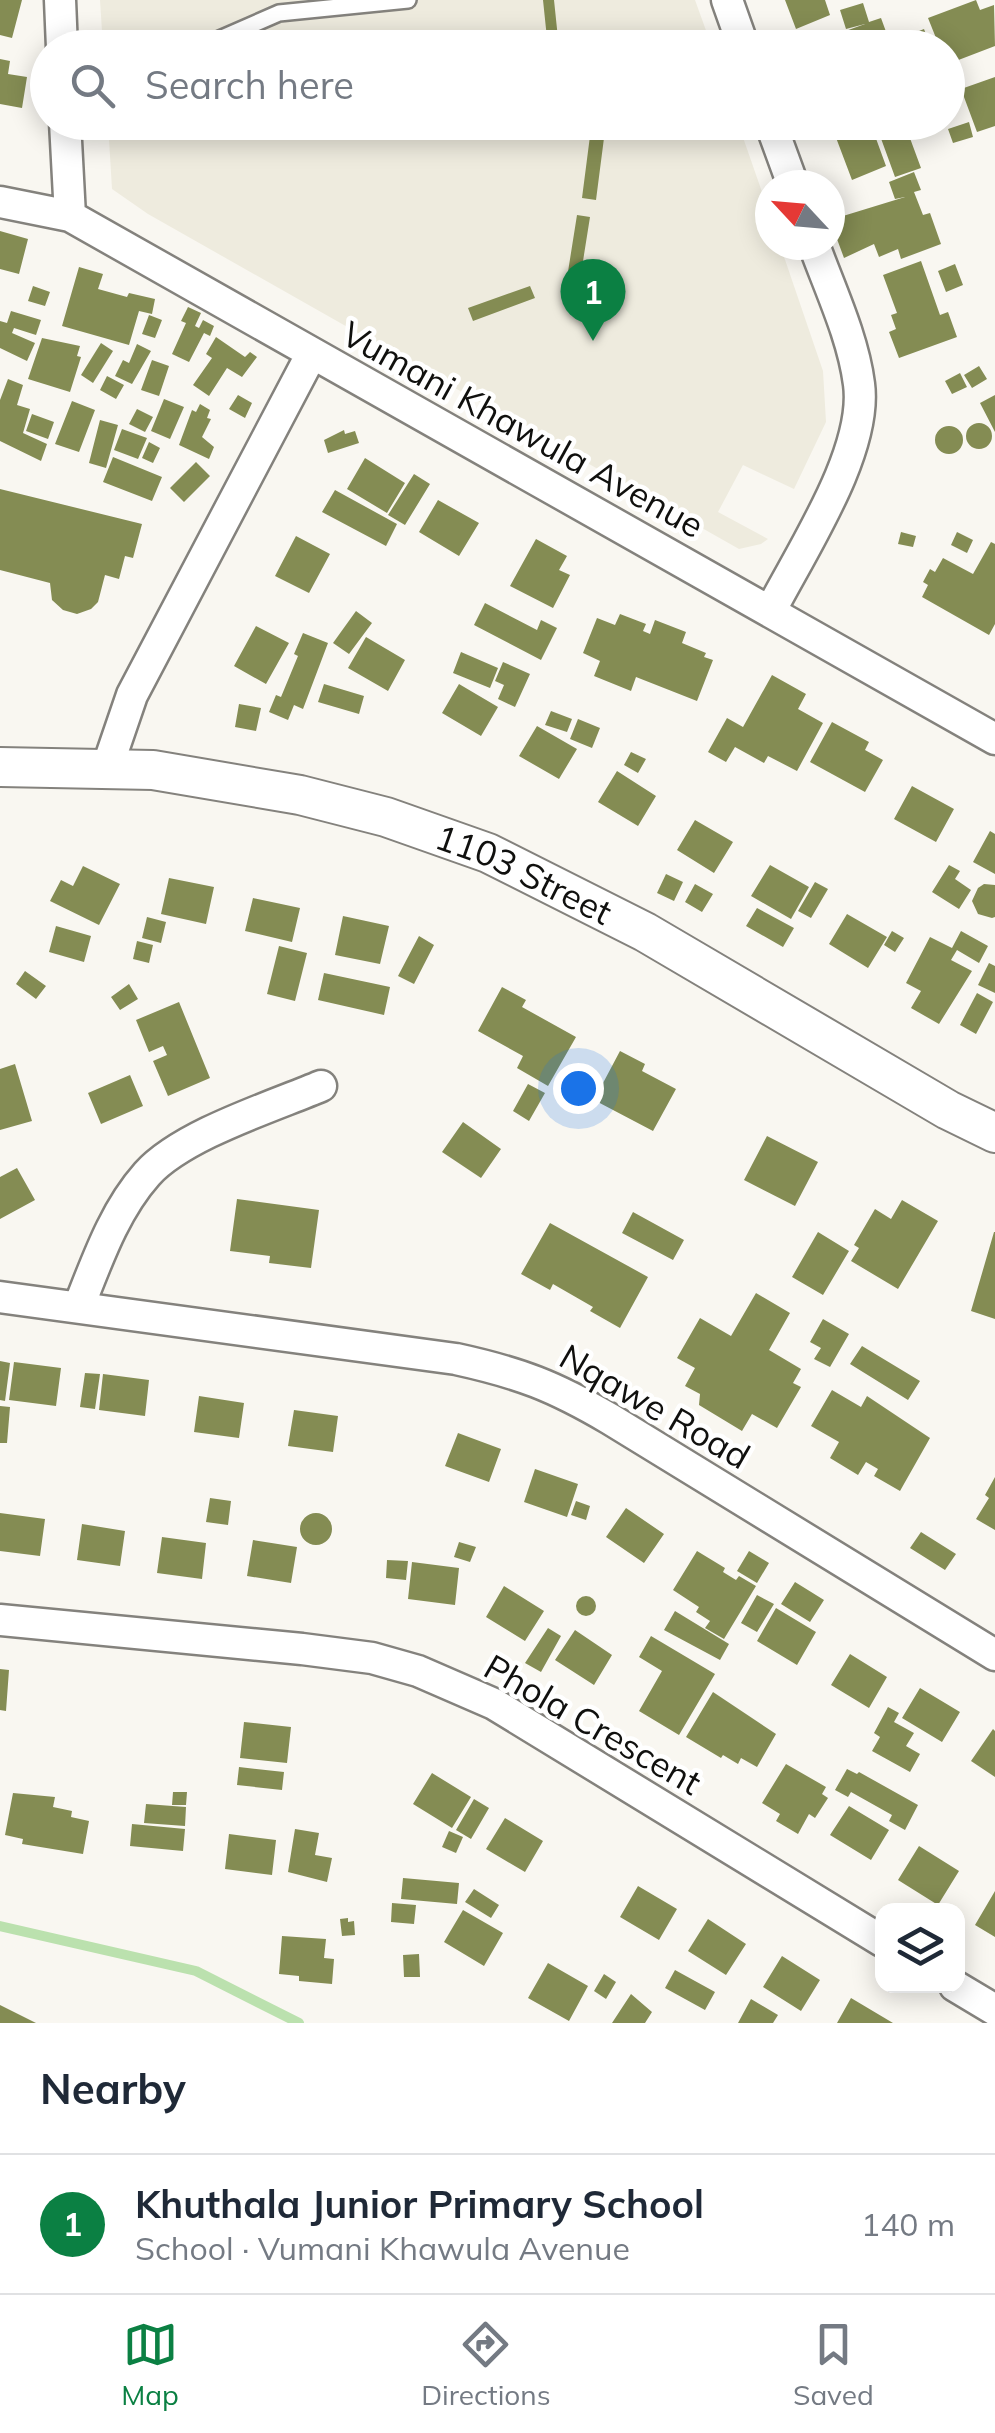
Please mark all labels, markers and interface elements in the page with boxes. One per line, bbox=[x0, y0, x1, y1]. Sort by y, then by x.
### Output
search box bbox=[30, 30, 965, 140]
icon: search bbox=[65, 58, 120, 113]
text: Search here bbox=[145, 61, 354, 109]
north arrow bbox=[755, 170, 845, 260]
pin: 1 bbox=[560, 258, 626, 341]
street label: Vumani Khawula Avenue bbox=[334, 311, 712, 547]
street label: 1103 Street bbox=[430, 814, 619, 934]
your location bbox=[553, 1063, 604, 1114]
street label: Nqawe Road bbox=[552, 1334, 758, 1478]
street label: Phola Crescent bbox=[477, 1644, 709, 1804]
map controls bbox=[875, 1903, 965, 1993]
button: layers bbox=[875, 1903, 965, 1993]
text: Nearby bbox=[40, 2062, 186, 2115]
text: Khuthala Junior Primary School bbox=[135, 2180, 704, 2228]
text: 1 bbox=[63, 2204, 82, 2244]
text: 140 m bbox=[861, 2204, 955, 2244]
text: School · Vumani Khawula Avenue bbox=[135, 2228, 630, 2268]
tab: Map bbox=[121, 2317, 179, 2412]
tab: Directions bbox=[421, 2317, 551, 2412]
tab: Saved bbox=[793, 2317, 874, 2412]

